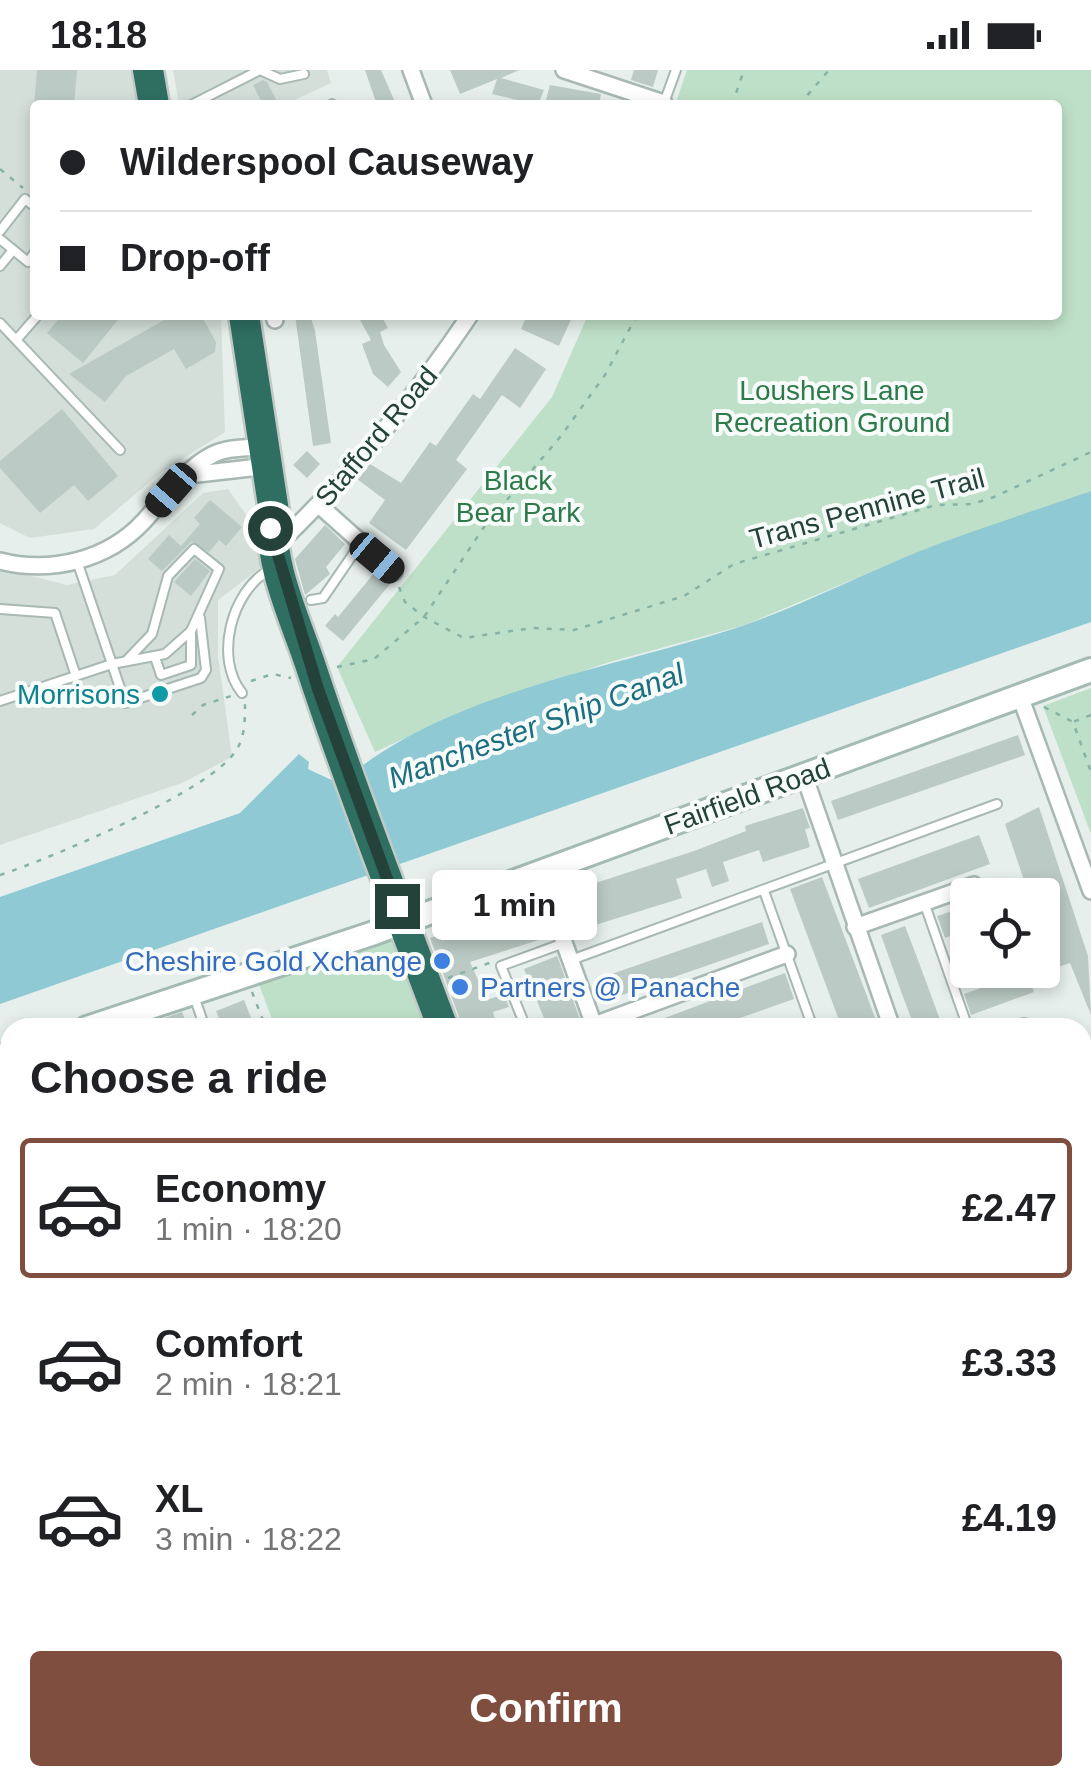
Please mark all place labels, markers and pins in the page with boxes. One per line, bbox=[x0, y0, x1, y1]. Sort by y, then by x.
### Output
place label: Morrisons bbox=[17, 679, 140, 710]
marker: Morrisons bbox=[149, 683, 171, 705]
place label: Cheshire Gold Xchange bbox=[125, 946, 422, 977]
marker: Cheshire Gold Xchange bbox=[431, 950, 453, 972]
place label: Partners @ Panache bbox=[480, 972, 740, 1003]
marker: Partners @ Panache bbox=[449, 976, 471, 998]

